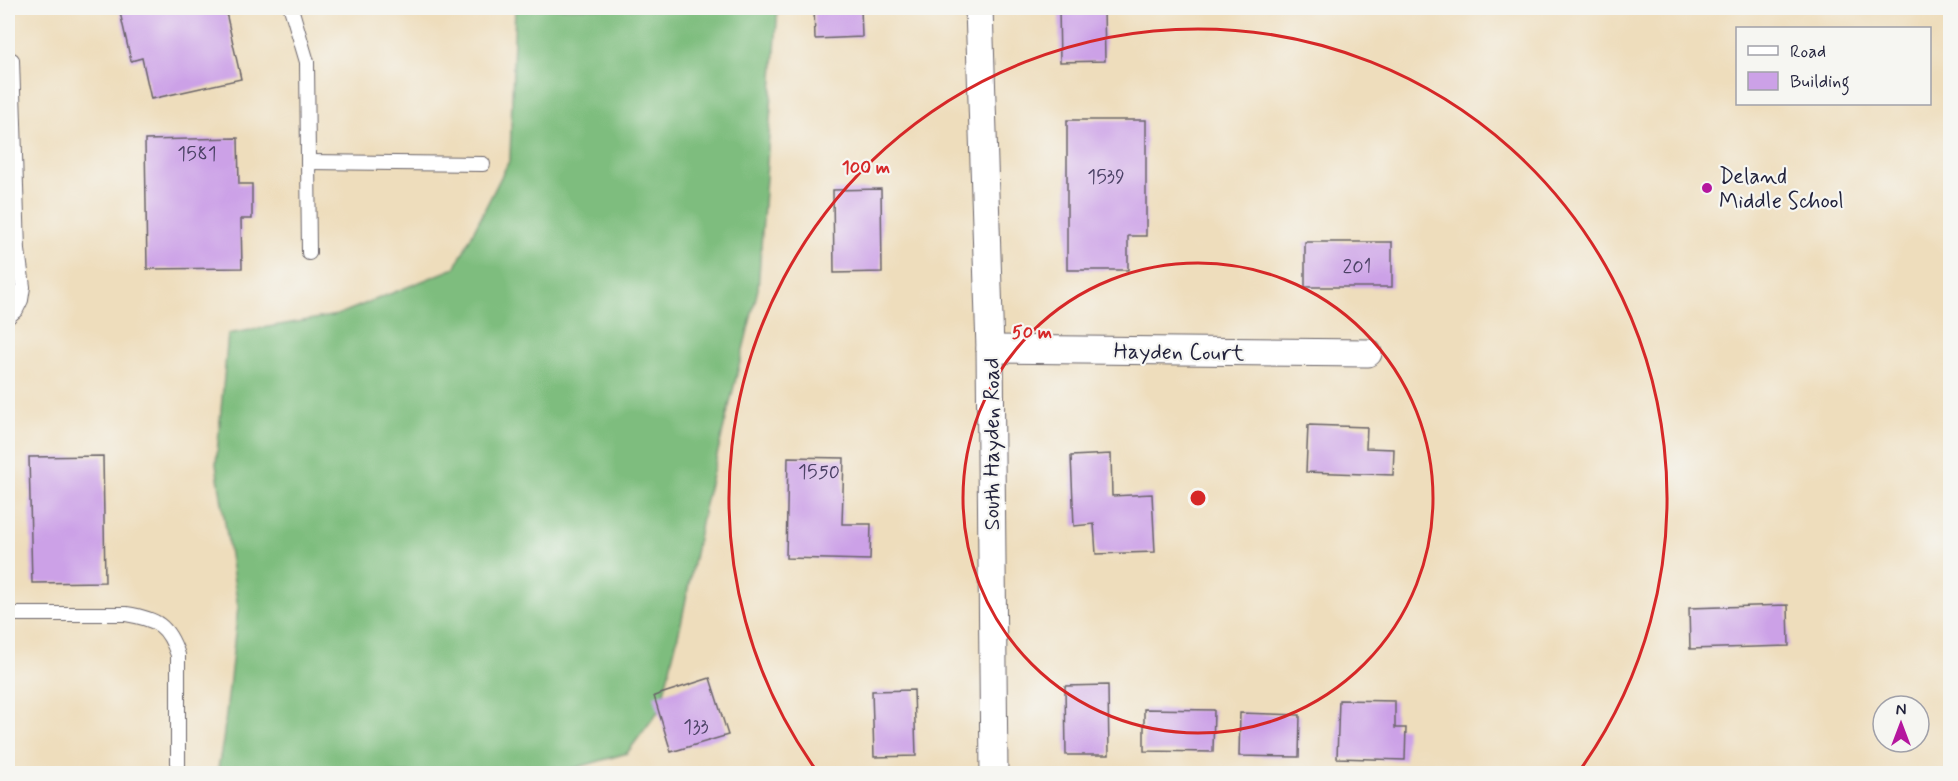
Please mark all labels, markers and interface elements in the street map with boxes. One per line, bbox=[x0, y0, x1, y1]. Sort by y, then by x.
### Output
legend bbox=[1736, 27, 1931, 105]
text: Road bbox=[1790, 40, 1826, 64]
text: Building bbox=[1790, 70, 1850, 96]
house number: 1581 bbox=[177, 141, 217, 168]
text: 100 m bbox=[842, 156, 890, 180]
place label: Deland Middle School bbox=[1719, 163, 1844, 216]
house number: 1539 bbox=[1087, 164, 1125, 191]
marker: Deland Middle School bbox=[1700, 181, 1714, 195]
house number: 201 bbox=[1342, 254, 1372, 281]
text: 50 m bbox=[1012, 321, 1052, 345]
street label: Hayden Court bbox=[1113, 338, 1245, 368]
street label: South Hayden Road bbox=[979, 357, 1007, 531]
house number: 1550 bbox=[798, 459, 840, 486]
centre of rings bbox=[1188, 488, 1208, 508]
north arrow bbox=[1871, 694, 1931, 754]
text: N bbox=[1896, 700, 1906, 721]
house number: 133 bbox=[683, 714, 709, 741]

